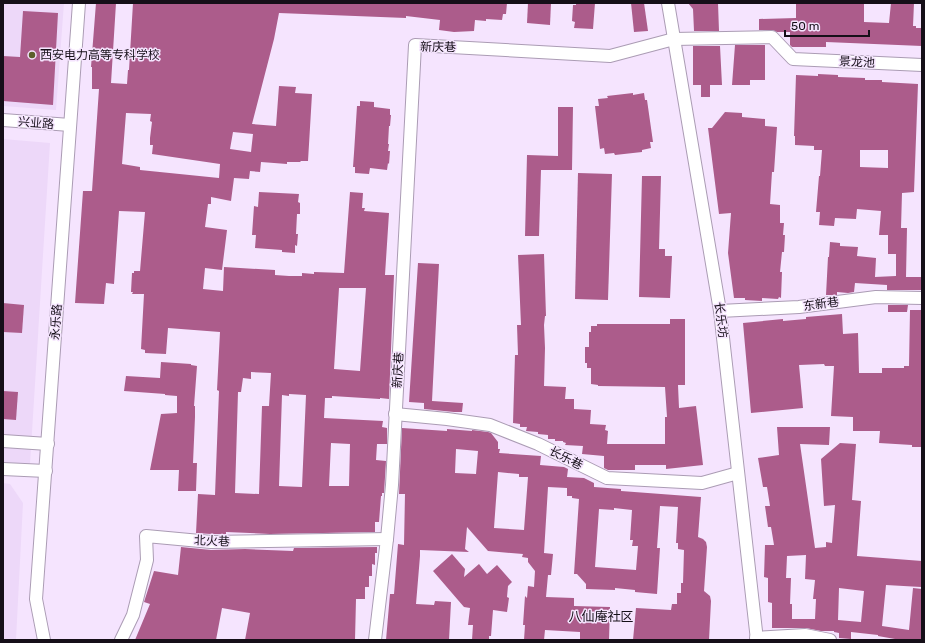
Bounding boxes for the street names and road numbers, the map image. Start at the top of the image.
street label: 新庆巷 [420,40,456,54]
street label: 景龙池 [839,54,875,70]
street label: 兴业路 [17,114,55,132]
street label: 东新巷 [802,295,840,313]
street label: 长乐坊 [712,301,730,339]
street label: 永乐路 [48,304,64,340]
street label: 新庆巷 [390,352,406,388]
street label: 长乐巷 [547,444,585,472]
street label: 北火巷 [194,533,230,549]

